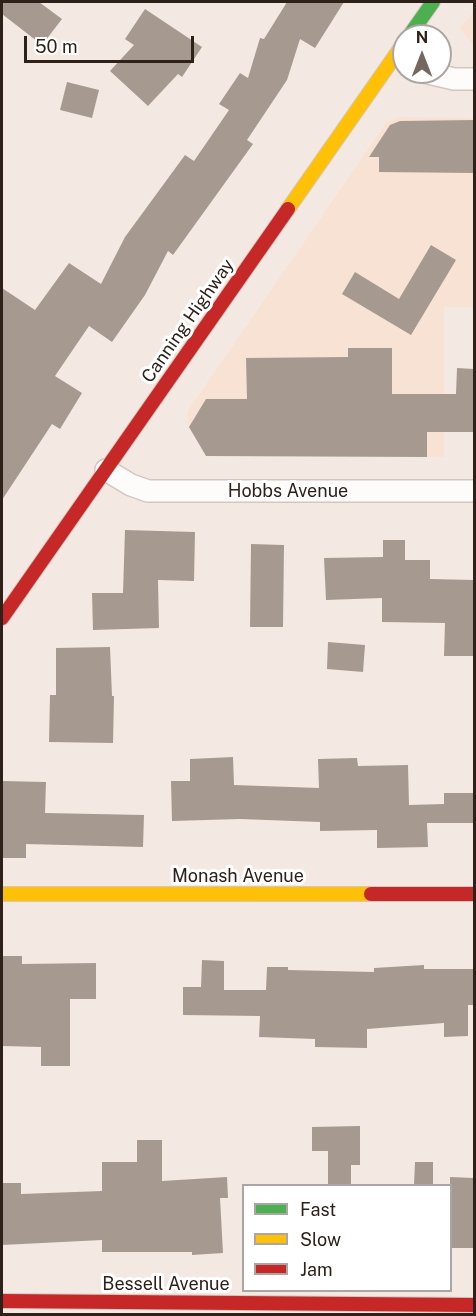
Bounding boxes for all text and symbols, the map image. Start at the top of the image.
scale bar [27,24,196,62]
north arrow [392,24,452,84]
text: N [416,28,428,47]
text: 50 m [35,36,78,57]
street label: Canning Highway [137,255,239,387]
street label: Hobbs Avenue [228,480,348,502]
street label: Monash Avenue [172,865,304,887]
legend [242,1184,452,1292]
text: Fast [300,1199,336,1220]
text: Slow [300,1229,341,1250]
text: Jam [300,1259,333,1280]
street label: Bessell Avenue [102,1273,230,1295]

